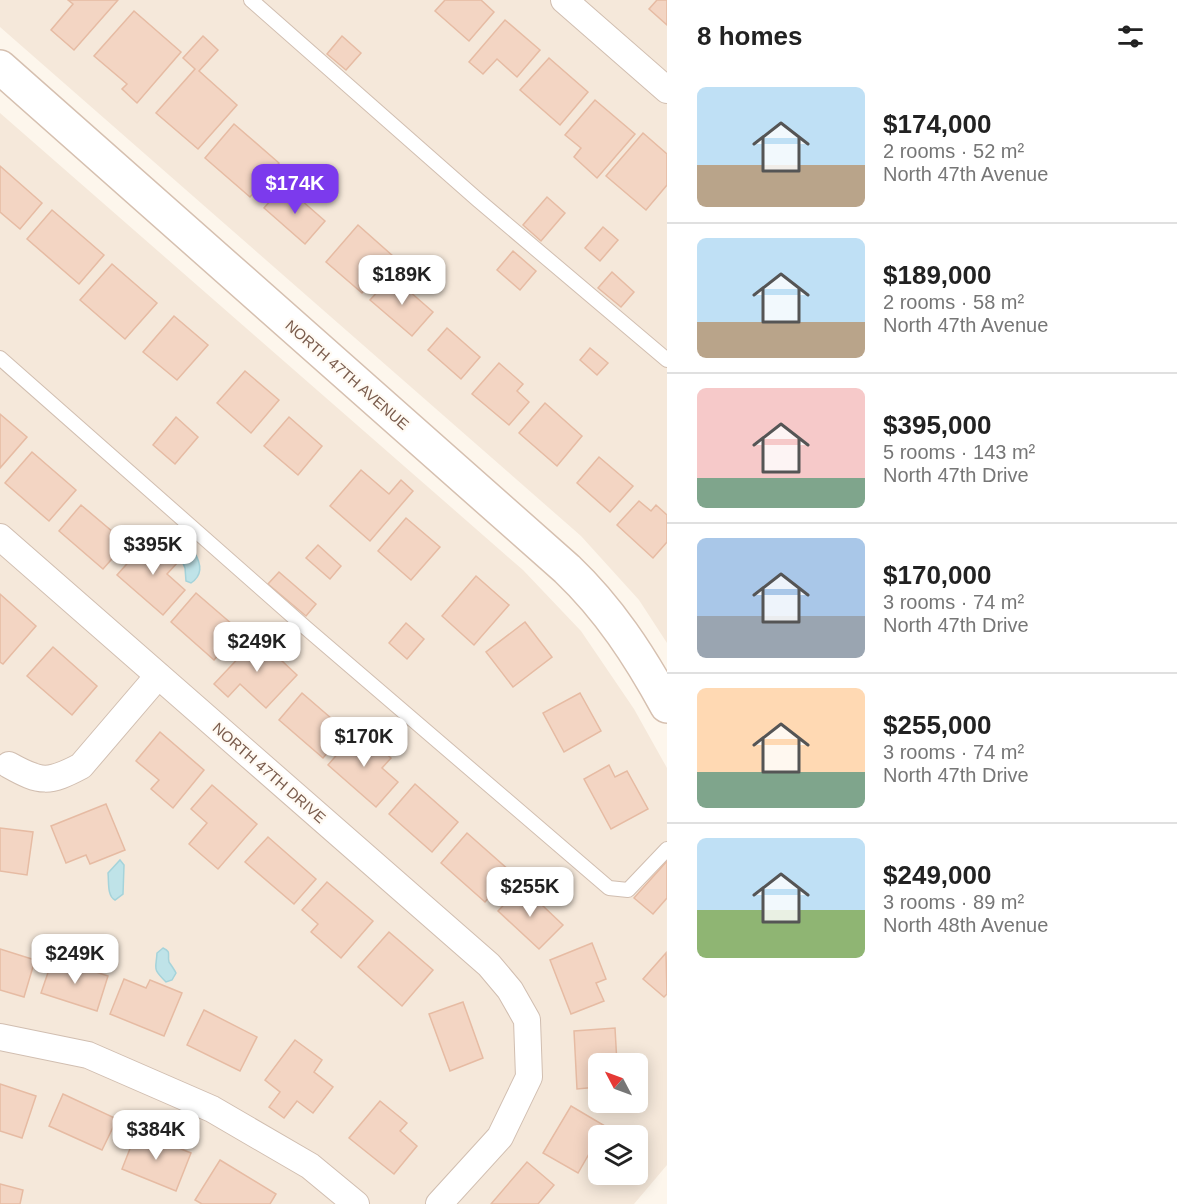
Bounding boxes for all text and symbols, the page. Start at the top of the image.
icon: filters [1114,20,1147,53]
text: 8 homes [697,21,803,51]
text: $174,000 [883,109,991,139]
icon: home [745,111,817,183]
text: 2 rooms · 52 m² [883,140,1024,162]
text: North 47th Avenue [883,163,1048,185]
pin: $174K [253,164,337,215]
text: $174K [266,172,324,194]
pin: $189K [360,255,444,306]
text: $189,000 [883,260,991,290]
icon: home [745,262,817,334]
text: $189K [373,263,431,285]
text: 2 rooms · 58 m² [883,291,1024,313]
text: North 47th Avenue [883,314,1048,336]
street label: NORTH 47TH AVENUE [282,316,412,433]
text: $395,000 [883,410,991,440]
icon: home [745,412,817,484]
text: 5 rooms · 143 m² [883,441,1035,463]
text: North 47th Drive [883,464,1029,486]
pin: $395K [111,525,195,576]
text: $395K [124,533,182,555]
text: $170,000 [883,560,991,590]
icon: home [745,562,817,634]
text: 3 rooms · 74 m² [883,591,1024,613]
text: North 47th Drive [883,614,1029,636]
pin: $249K [215,622,299,673]
text: $249K [228,630,286,652]
text: $255,000 [883,710,991,740]
icon: home [745,712,817,784]
pin: $170K [322,717,406,768]
street label: NORTH 47TH DRIVE [209,719,329,826]
text: $170K [335,725,393,747]
text: 3 rooms · 74 m² [883,741,1024,763]
text: North 47th Drive [883,764,1029,786]
text: $249,000 [883,860,991,890]
icon: home [745,862,817,934]
pin: $255K [488,867,572,918]
text: $255K [501,875,559,897]
text: 3 rooms · 89 m² [883,891,1024,913]
text: North 48th Avenue [883,914,1048,936]
pin: $249K [33,934,117,985]
text: $249K [46,942,104,964]
north arrow [588,1053,648,1113]
map controls [588,1053,648,1185]
pin: $384K [114,1110,198,1161]
text: $384K [127,1118,185,1140]
button: layers [588,1125,648,1185]

